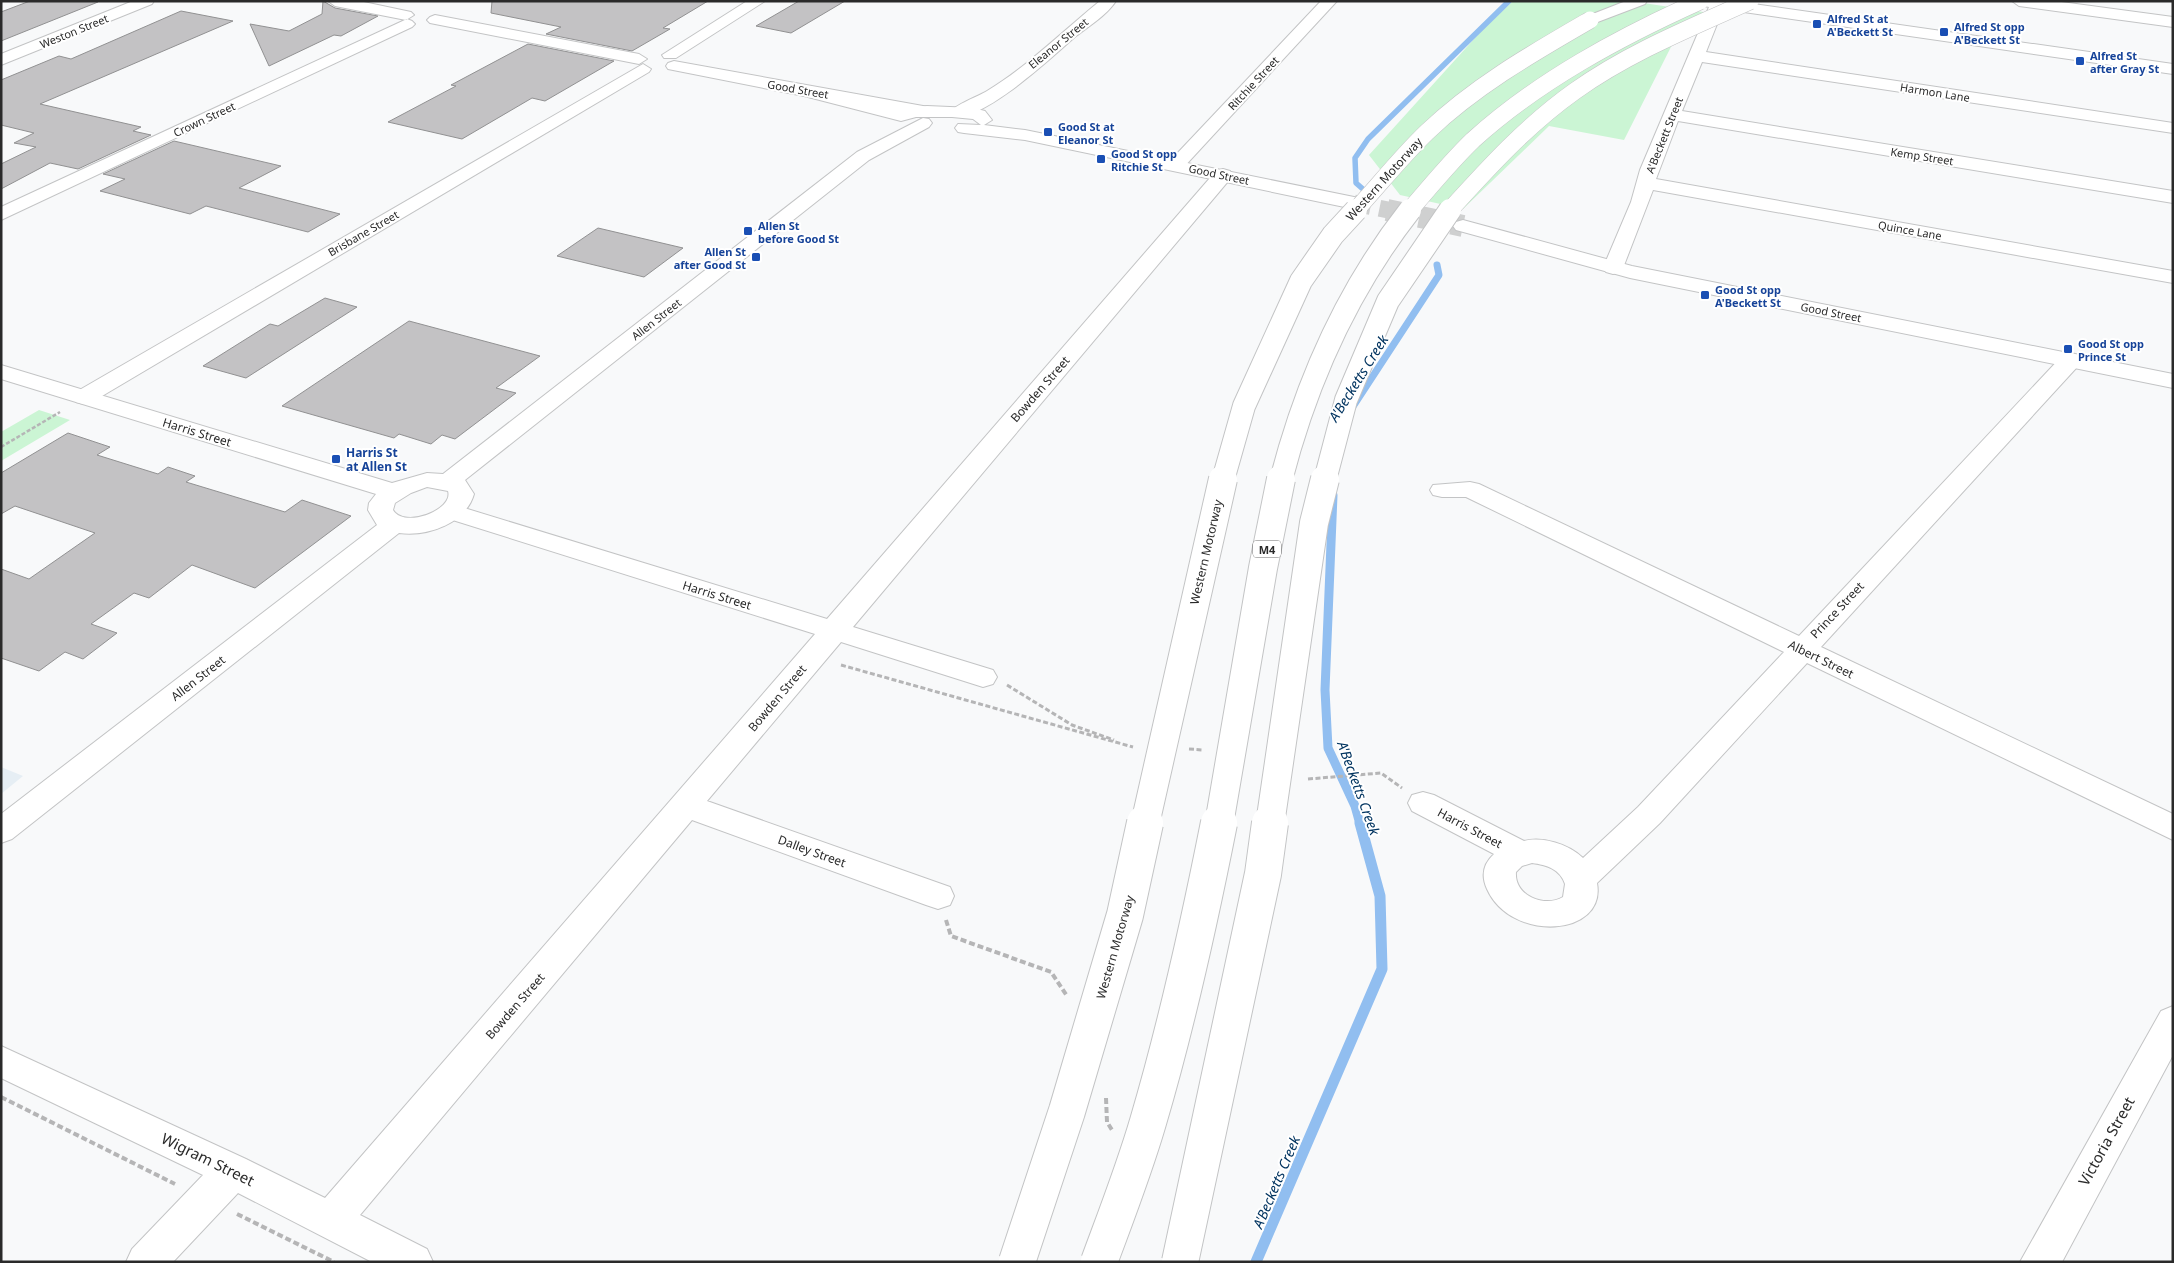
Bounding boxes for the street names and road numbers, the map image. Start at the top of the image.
street label: Weston Street [38,10,110,52]
street label: Eleanor Street [1025,14,1091,72]
street label: Ritchie Street [1224,53,1282,113]
street label: Good Street [766,76,830,102]
street label: Harmon Lane [1899,79,1971,105]
street label: A'Beckett Street [1642,95,1686,175]
street label: Crown Street [171,98,237,140]
street label: Western Motorway [1342,133,1427,224]
street label: Kemp Street [1889,144,1955,168]
street label: Good Street [1187,160,1251,188]
street label: Brisbane Street [325,207,401,259]
street label: Quince Lane [1877,217,1943,243]
street label: Allen Street [628,295,684,343]
street label: Good Street [1799,299,1863,325]
street label: Bowden Street [1007,352,1074,426]
street label: Harris Street [161,413,234,451]
street label: Western Motorway [1186,497,1227,606]
road number: M4 [1253,540,1281,558]
street label: Harris Street [681,576,754,614]
street label: Prince Street [1806,577,1868,642]
street label: Albert Street [1785,636,1857,682]
street label: Allen Street [167,651,229,705]
street label: Bowden Street [744,660,810,735]
street label: Harris Street [1435,804,1506,852]
street label: Dalley Street [776,831,849,871]
street label: Western Motorway [1092,892,1138,1001]
street label: Bowden Street [482,969,549,1043]
street label: Victoria Street [2073,1092,2139,1189]
street label: Wigram Street [158,1128,258,1190]

